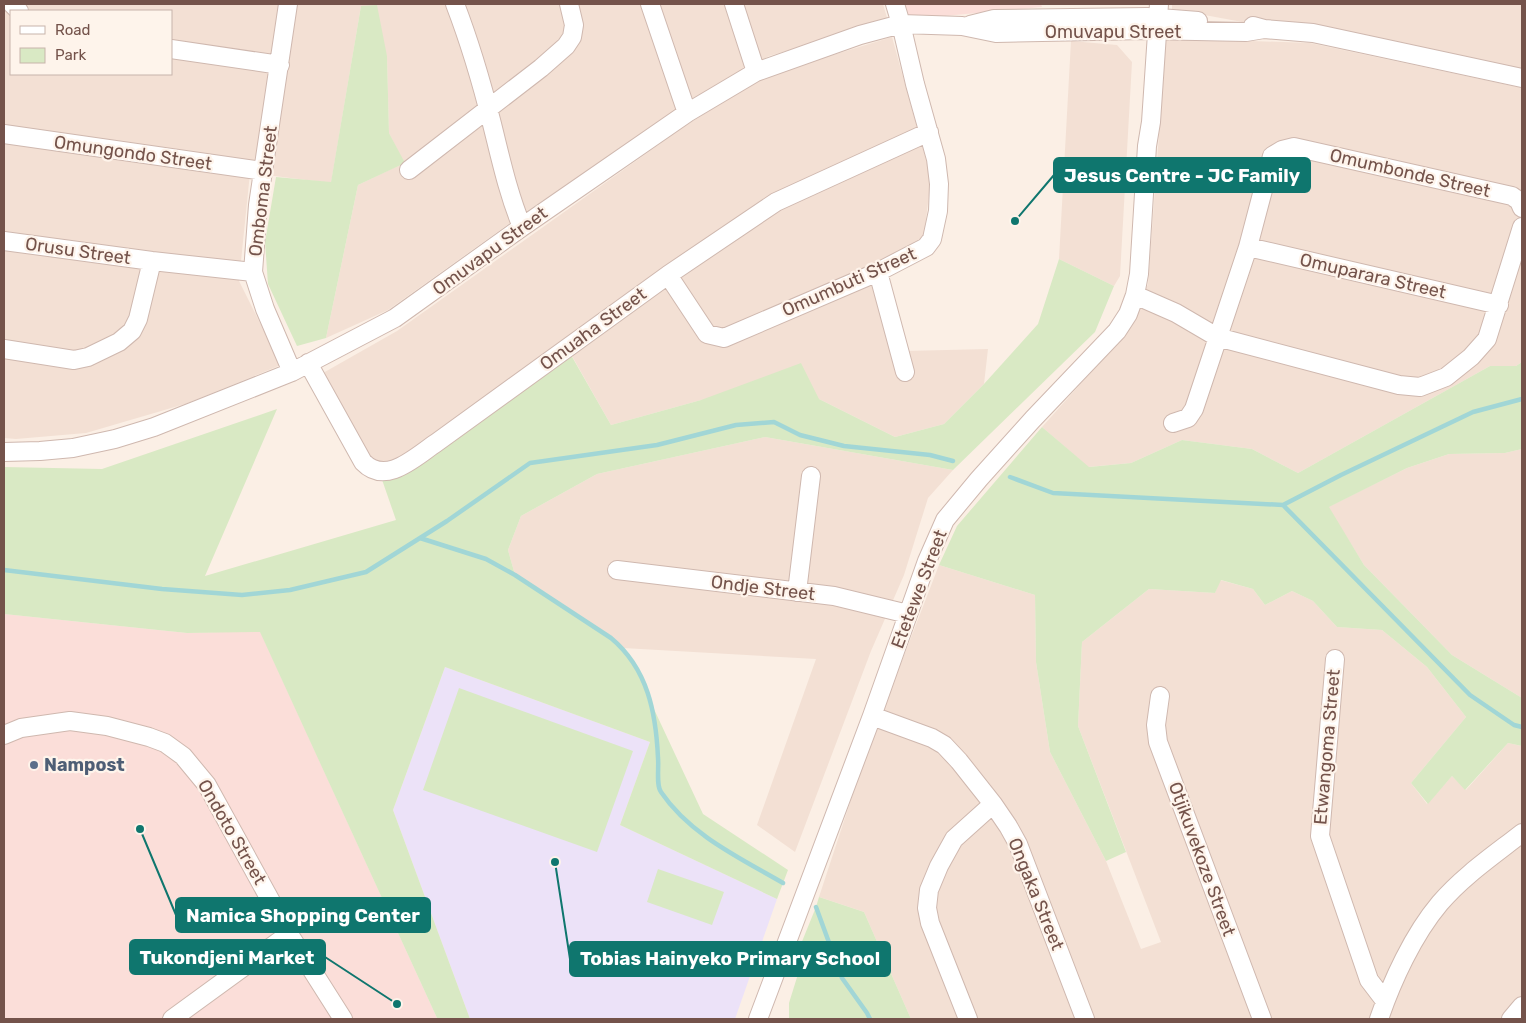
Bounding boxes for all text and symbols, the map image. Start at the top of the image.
legend [10,10,172,75]
text: Road [55,21,91,39]
street label: Omuvapu Street [1045,21,1181,43]
text: Park [55,46,86,64]
street label: Omboma Street [244,124,282,258]
street label: Omungondo Street [53,131,213,175]
street label: Omumbonde Street [1328,144,1492,202]
callout: Jesus Centre - JC Family [1054,158,1310,192]
text: Jesus Centre - JC Family [1064,164,1301,187]
street label: Omuvapu Street [428,202,552,300]
street label: Orusu Street [24,233,132,269]
street label: Omumbuti Street [779,243,919,321]
street label: Omuparara Street [1298,248,1448,304]
street label: Omuaha Street [535,283,651,375]
street label: Etetewe Street [886,527,952,651]
street label: Ondje Street [710,571,816,605]
street label: Etwangoma Street [1309,668,1345,826]
place label: Nampost [44,754,125,776]
marker: Nampost [28,759,40,771]
street label: Ondoto Street [193,775,271,889]
street label: Otjikuvekoze Street [1164,779,1240,939]
street label: Ongaka Street [1003,835,1069,953]
callout: Namica Shopping Center [176,898,430,932]
text: Namica Shopping Center [186,904,420,927]
callout: Tukondjeni Market [130,940,325,974]
callout: Tobias Hainyeko Primary School [570,942,890,976]
text: Tukondjeni Market [140,946,315,969]
text: Tobias Hainyeko Primary School [580,947,880,970]

